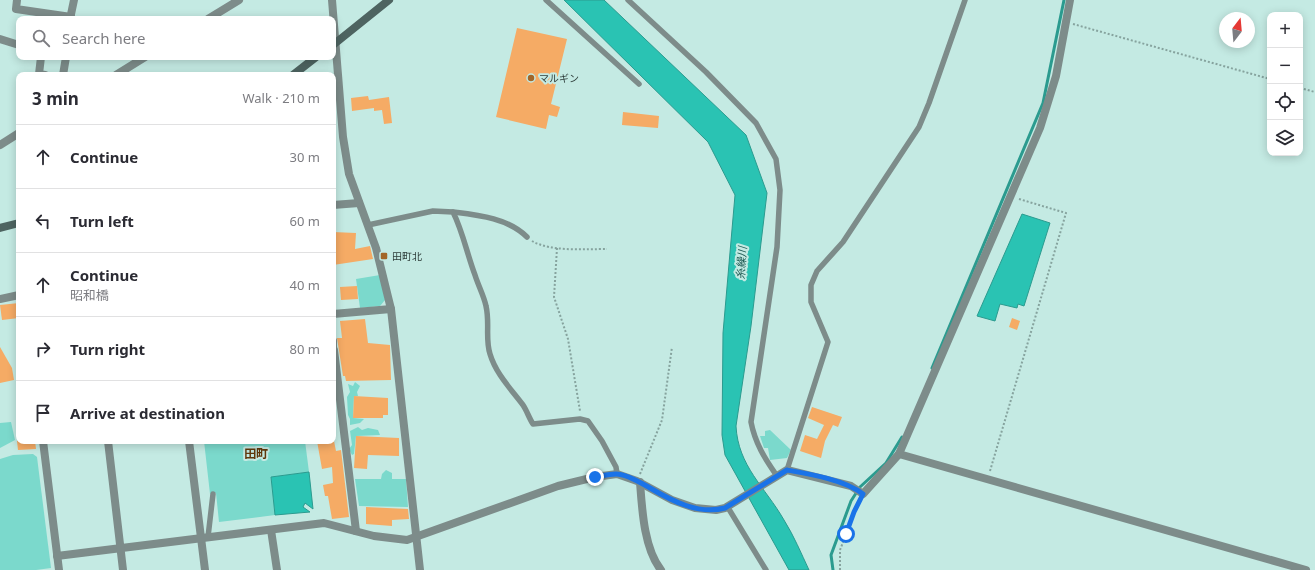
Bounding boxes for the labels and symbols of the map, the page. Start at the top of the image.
north arrow [1219,12,1255,48]
place label: マルギン [539,71,579,85]
marker: マルギン [526,73,536,83]
water label: 糸繰川 [732,245,750,280]
place label: 田町北 [392,249,422,263]
marker: 田町北 [379,251,389,261]
district label: 田町 [244,445,268,462]
route end [586,468,604,486]
route start [837,525,855,543]

